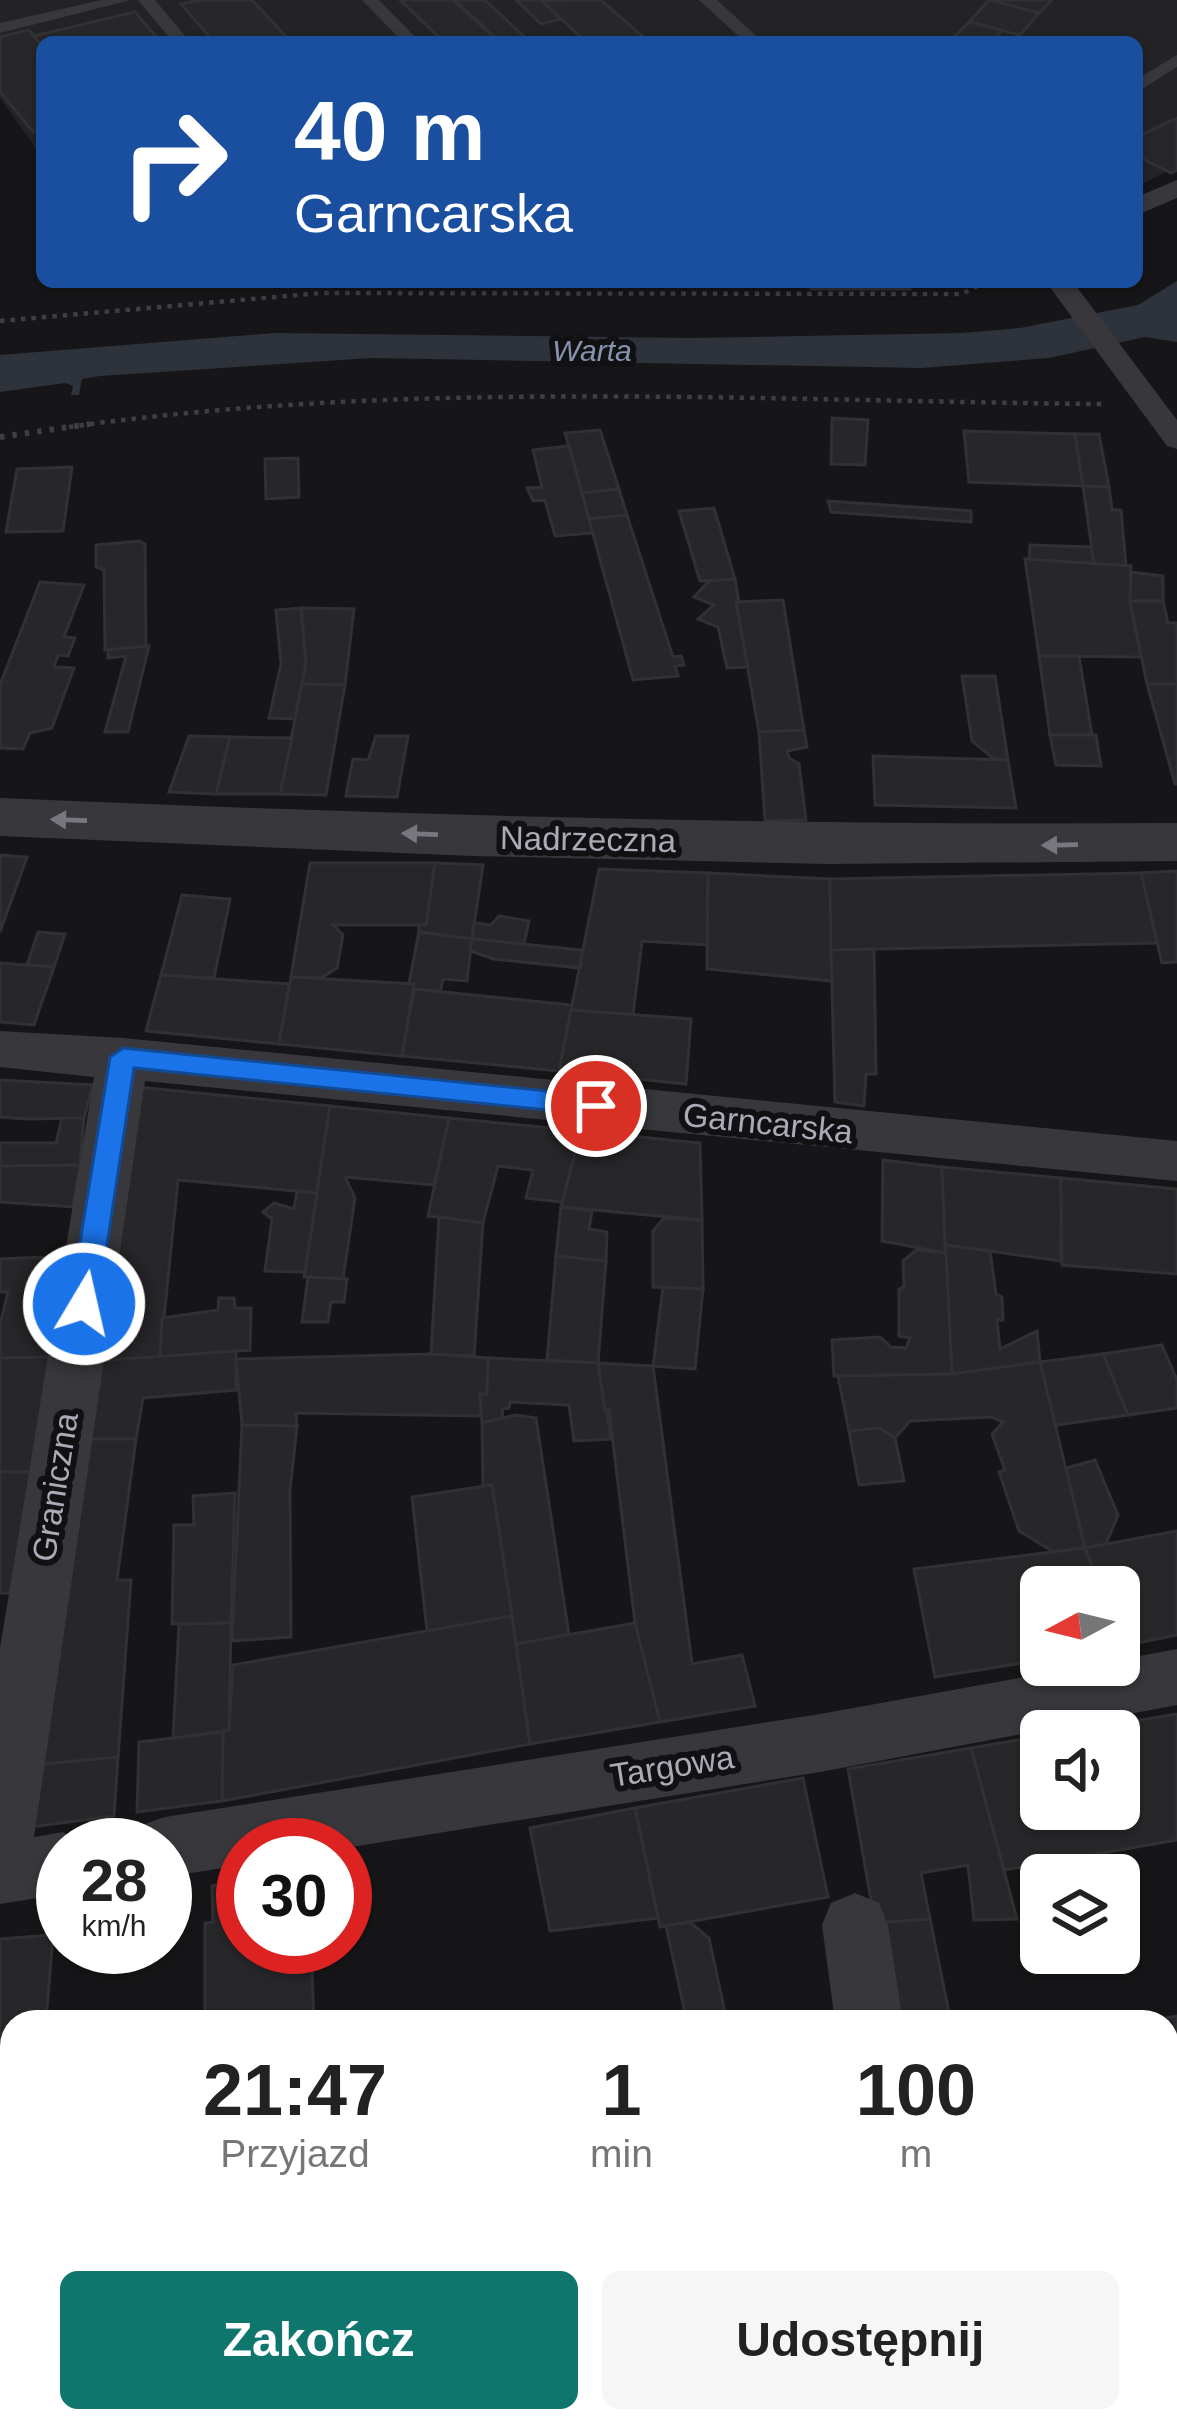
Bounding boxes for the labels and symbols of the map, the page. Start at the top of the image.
water label: Warta [552,334,632,367]
one-way arrow [49,810,87,829]
street label: Nadrzeczna [500,819,677,859]
one-way arrow [400,825,438,844]
one-way arrow [1040,836,1078,855]
pin [545,1055,647,1157]
street label: Garncarska [681,1096,855,1150]
position arrow [21,1241,147,1367]
street label: Graniczna [25,1409,85,1564]
north arrow [1020,1566,1140,1686]
street label: Targowa [608,1738,737,1794]
speed limit sign: 30 [216,1818,372,1974]

